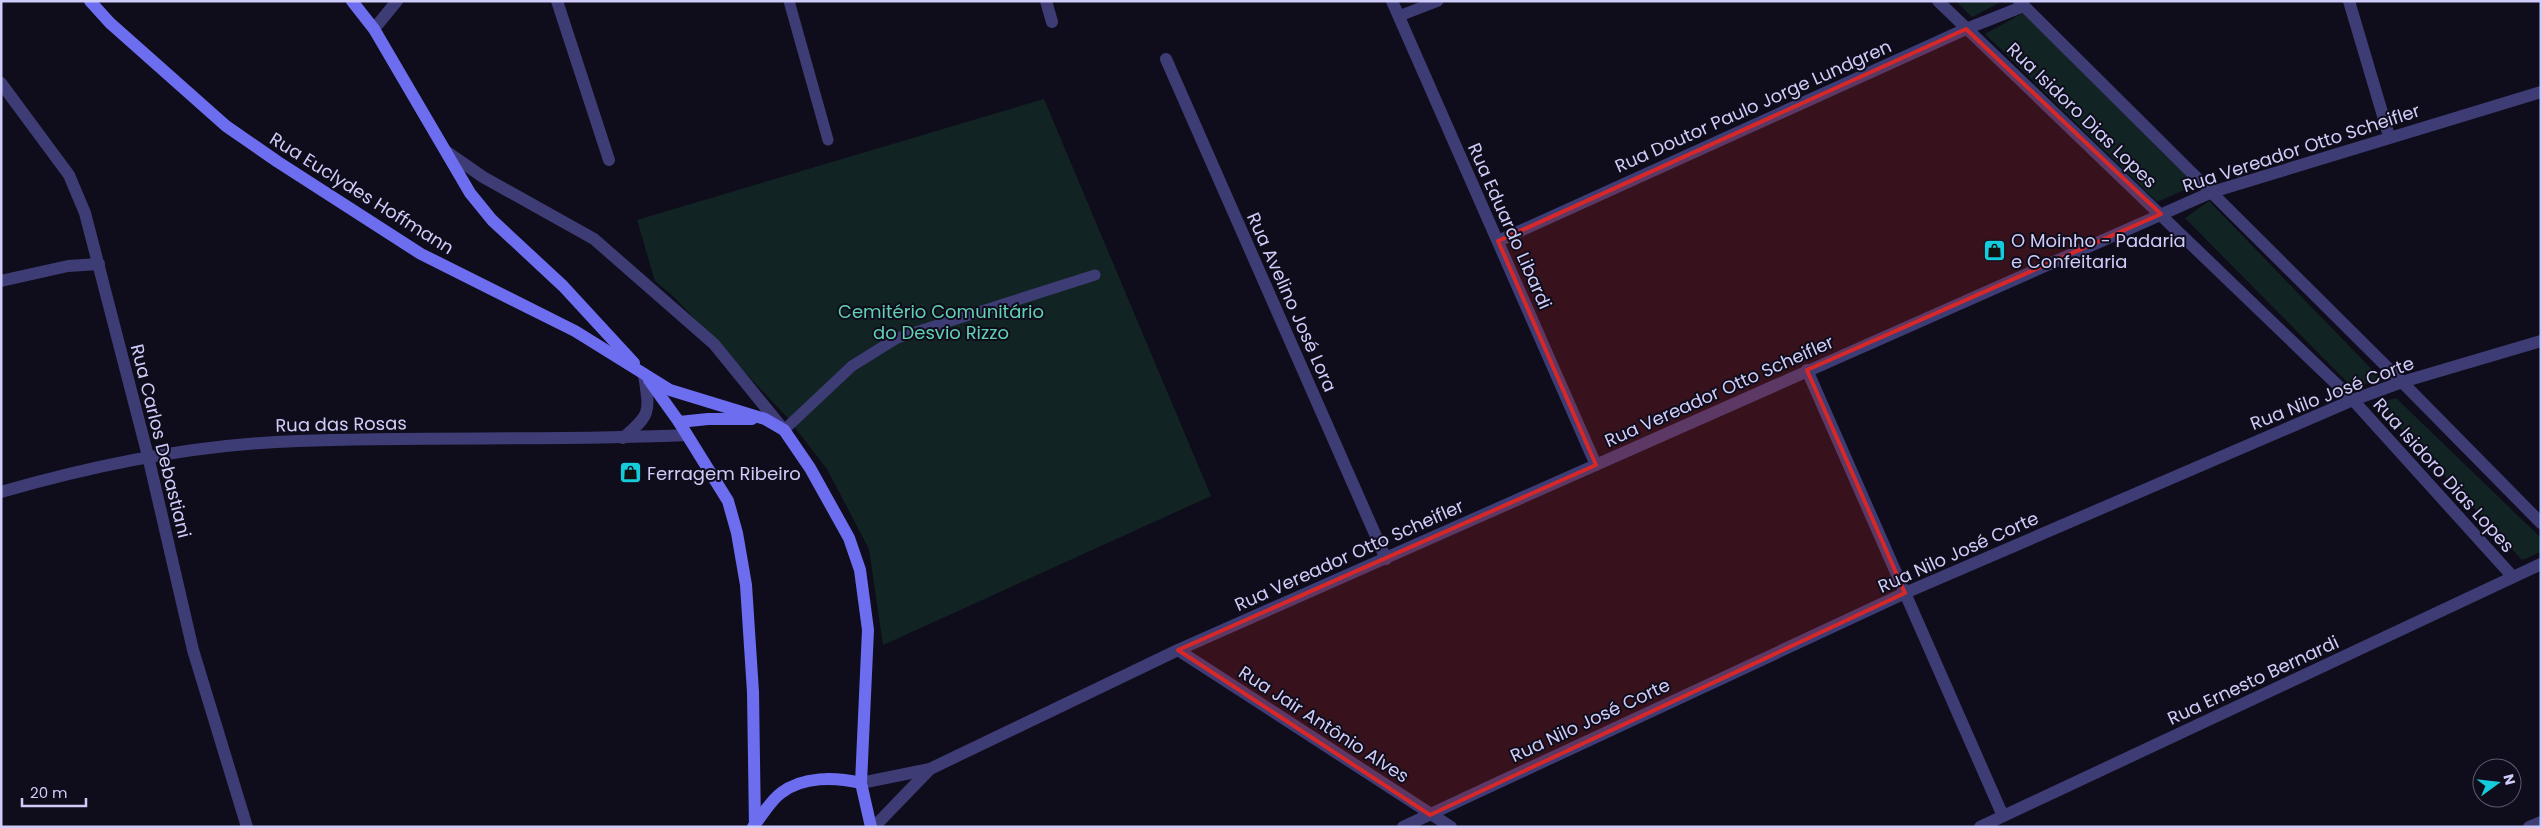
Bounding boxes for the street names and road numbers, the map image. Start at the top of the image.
street label: Rua Doutor Paulo Jorge Lundgren [1611,34,1895,178]
street label: Rua Isidoro Dias Lopes [2001,37,2163,193]
street label: Rua Vereador Otto Scheifler [2179,98,2423,198]
street label: Rua Euclydes Hoffmann [265,126,459,260]
street label: Rua Eduardo Libardi [1462,139,1558,313]
street label: Rua Avelino José Lora [1241,208,1343,396]
street label: Rua Vereador Otto Scheifler [1600,329,1838,453]
street label: Rua Carlos Debastiani [125,341,197,541]
street label: Rua Nilo José Corte [2247,350,2417,436]
street label: Rua Isidoro Dias Lopes [2368,392,2520,558]
street label: Rua das Rosas [275,410,407,438]
street label: Rua Vereador Otto Scheifler [1230,493,1468,617]
street label: Rua Nilo José Corte [1874,505,2042,599]
street label: Rua Ernesto Bernardi [2163,629,2343,731]
street label: Rua Jair Antônio Alves [1234,660,1414,788]
street label: Rua Nilo José Corte [1506,672,1674,768]

